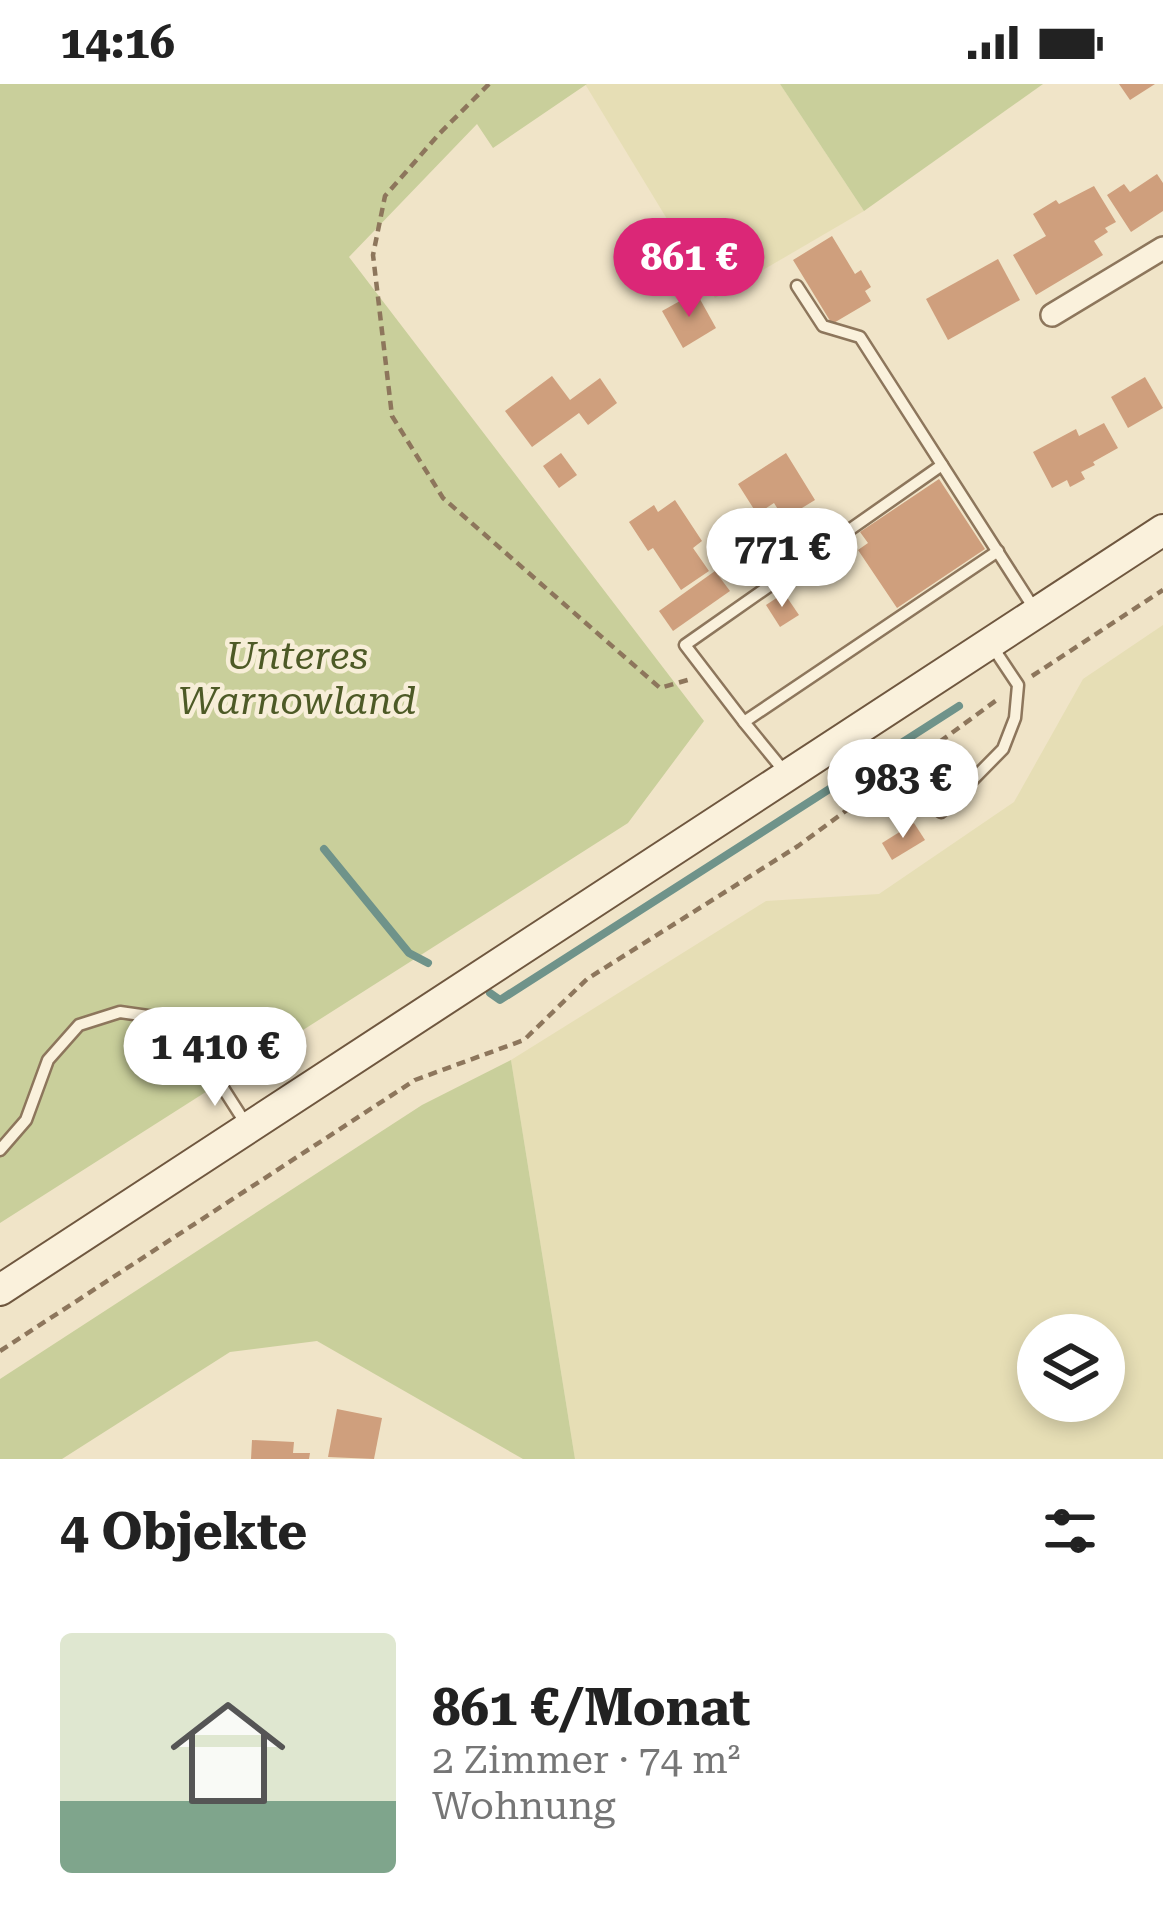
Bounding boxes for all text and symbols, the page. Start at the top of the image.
text: 14:16 [60,16,175,69]
pin: 861 € [605,218,773,320]
text: 861 € [640,234,738,280]
pin: 771 € [698,508,866,610]
text: 771 € [733,524,831,570]
park label: Unteres Warnowland [178,633,416,724]
pin: 983 € [819,739,987,841]
text: 983 € [854,755,952,801]
pin: 1 410 € [104,1007,326,1109]
text: 1 410 € [151,1023,279,1069]
map controls [1017,1314,1125,1422]
button: layers [1017,1314,1125,1422]
icon: filters [1037,1498,1103,1564]
text: 4 Objekte [60,1502,307,1561]
text: 861 €/Monat [432,1678,750,1737]
icon: home [156,1681,300,1825]
text: 2 Zimmer · 74 m² [432,1737,740,1783]
text: Wohnung [432,1783,616,1829]

